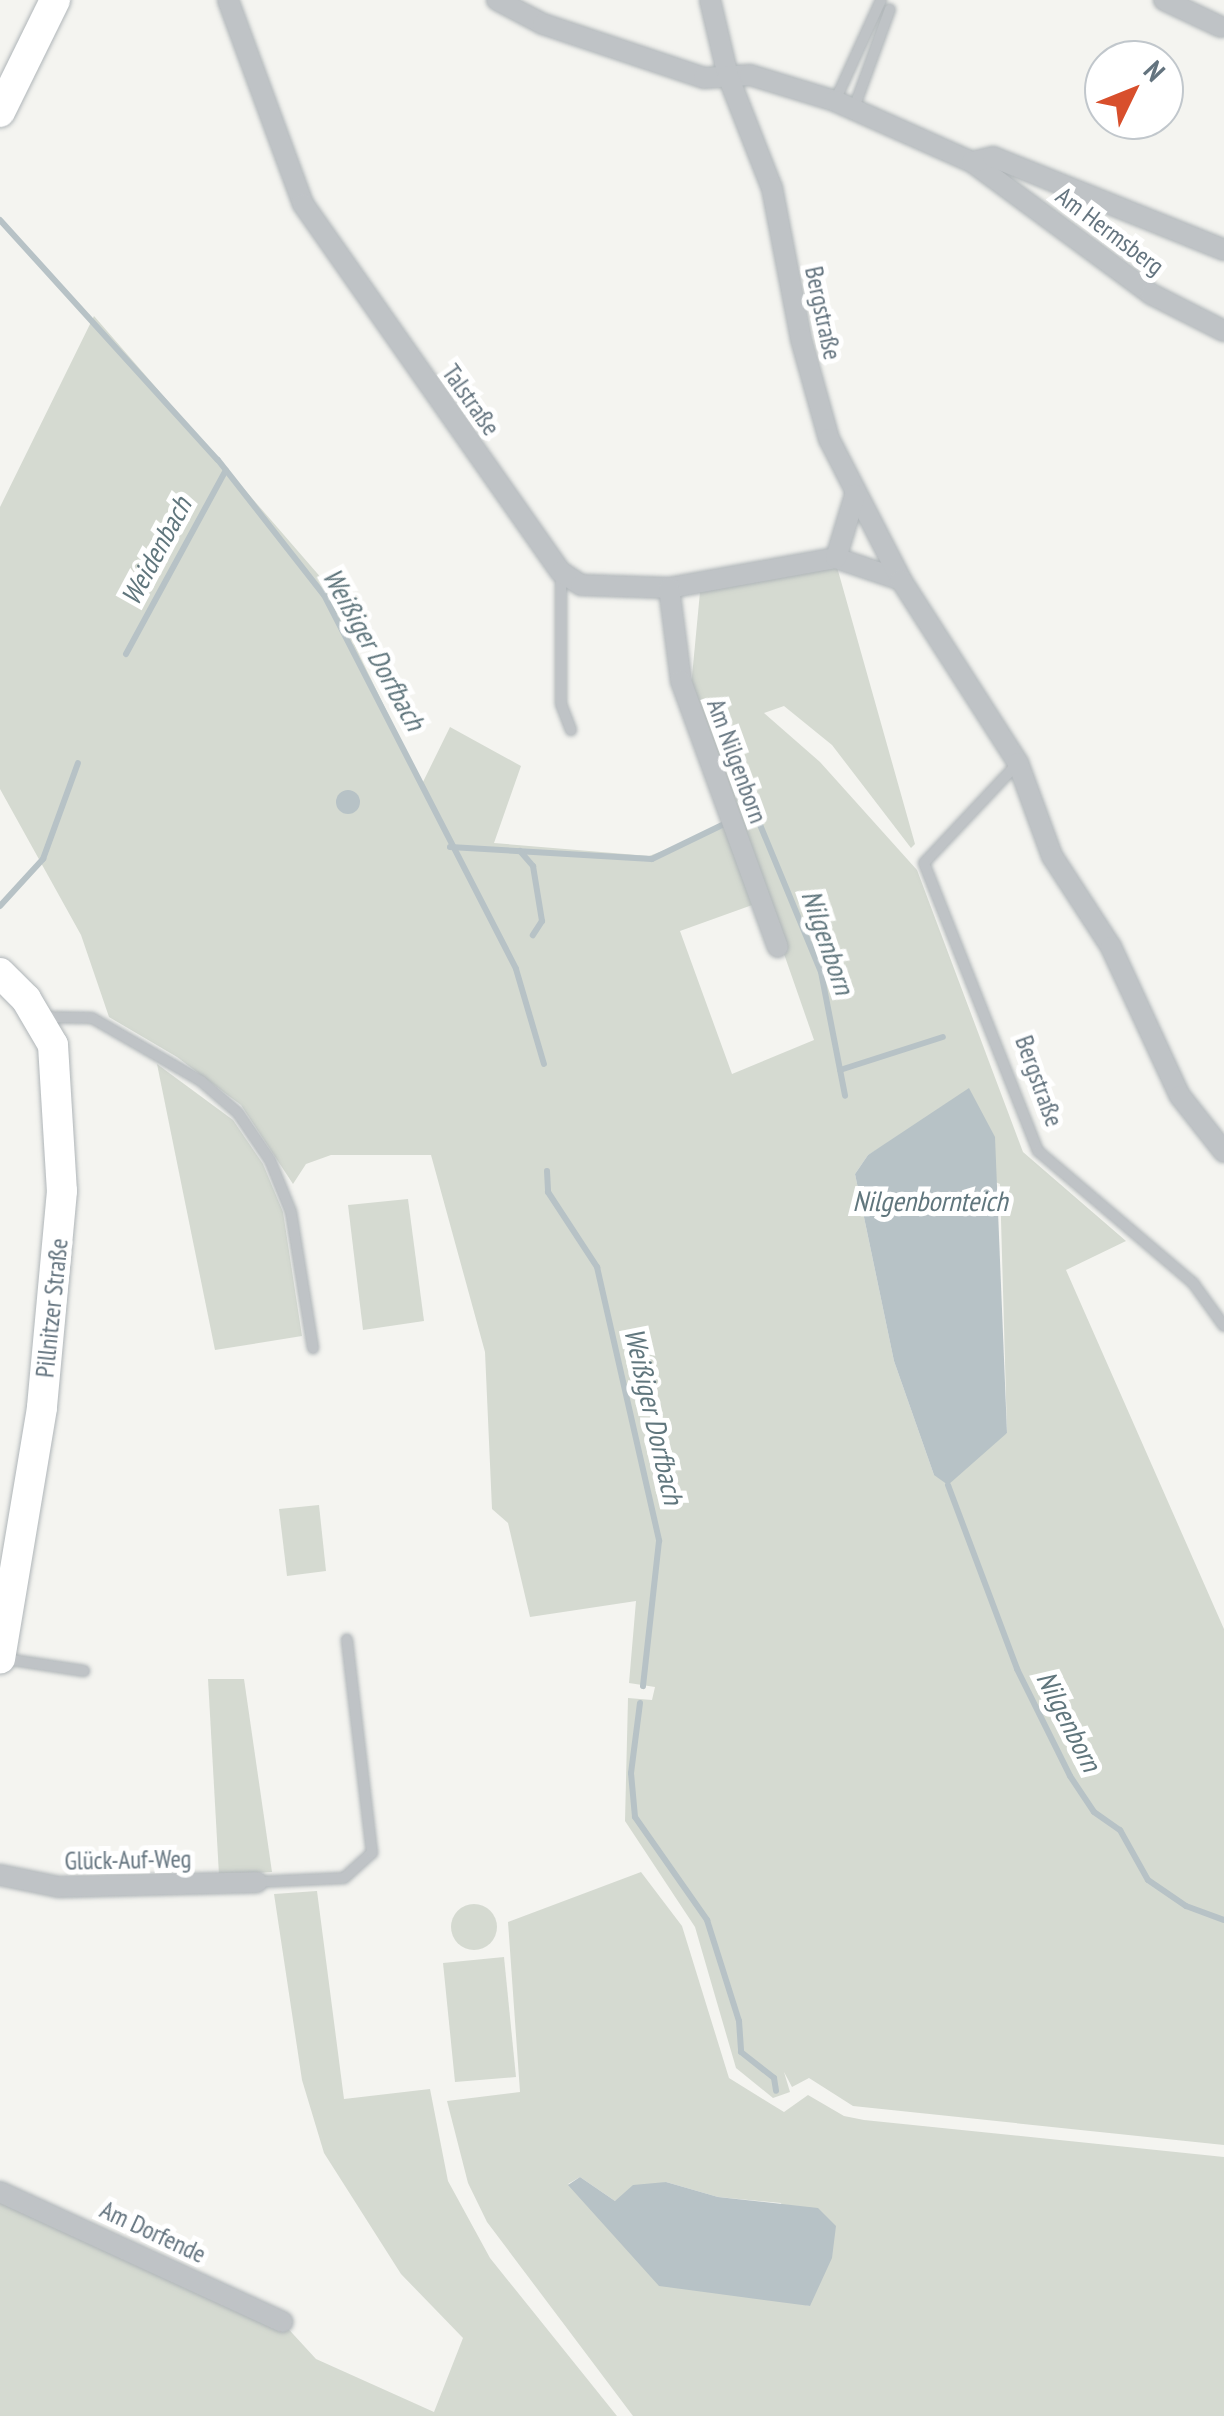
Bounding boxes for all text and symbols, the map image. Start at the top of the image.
north arrow [1084,40,1184,140]
text: N [1136,52,1174,89]
street label: Am Hermsberg [1050,181,1170,281]
street label: Bergstraße [799,264,847,362]
street label: Talstraße [436,359,506,441]
water label: Weidenbach [114,491,198,611]
water label: Weißiger Dorfbach [316,562,432,736]
street label: Am Nilgenborn [701,695,773,827]
water label: Nilgenborn [795,886,861,998]
street label: Bergstraße [1009,1031,1069,1131]
water label: Nilgenbornteich [852,1184,1008,1218]
street label: Pillnitzer Straße [30,1237,74,1379]
water label: Weißiger Dorfbach [617,1325,691,1507]
water label: Nilgenborn [1030,1665,1108,1777]
street label: Glück-Auf-Weg [64,1844,192,1876]
street label: Am Dorfende [96,2195,210,2269]

